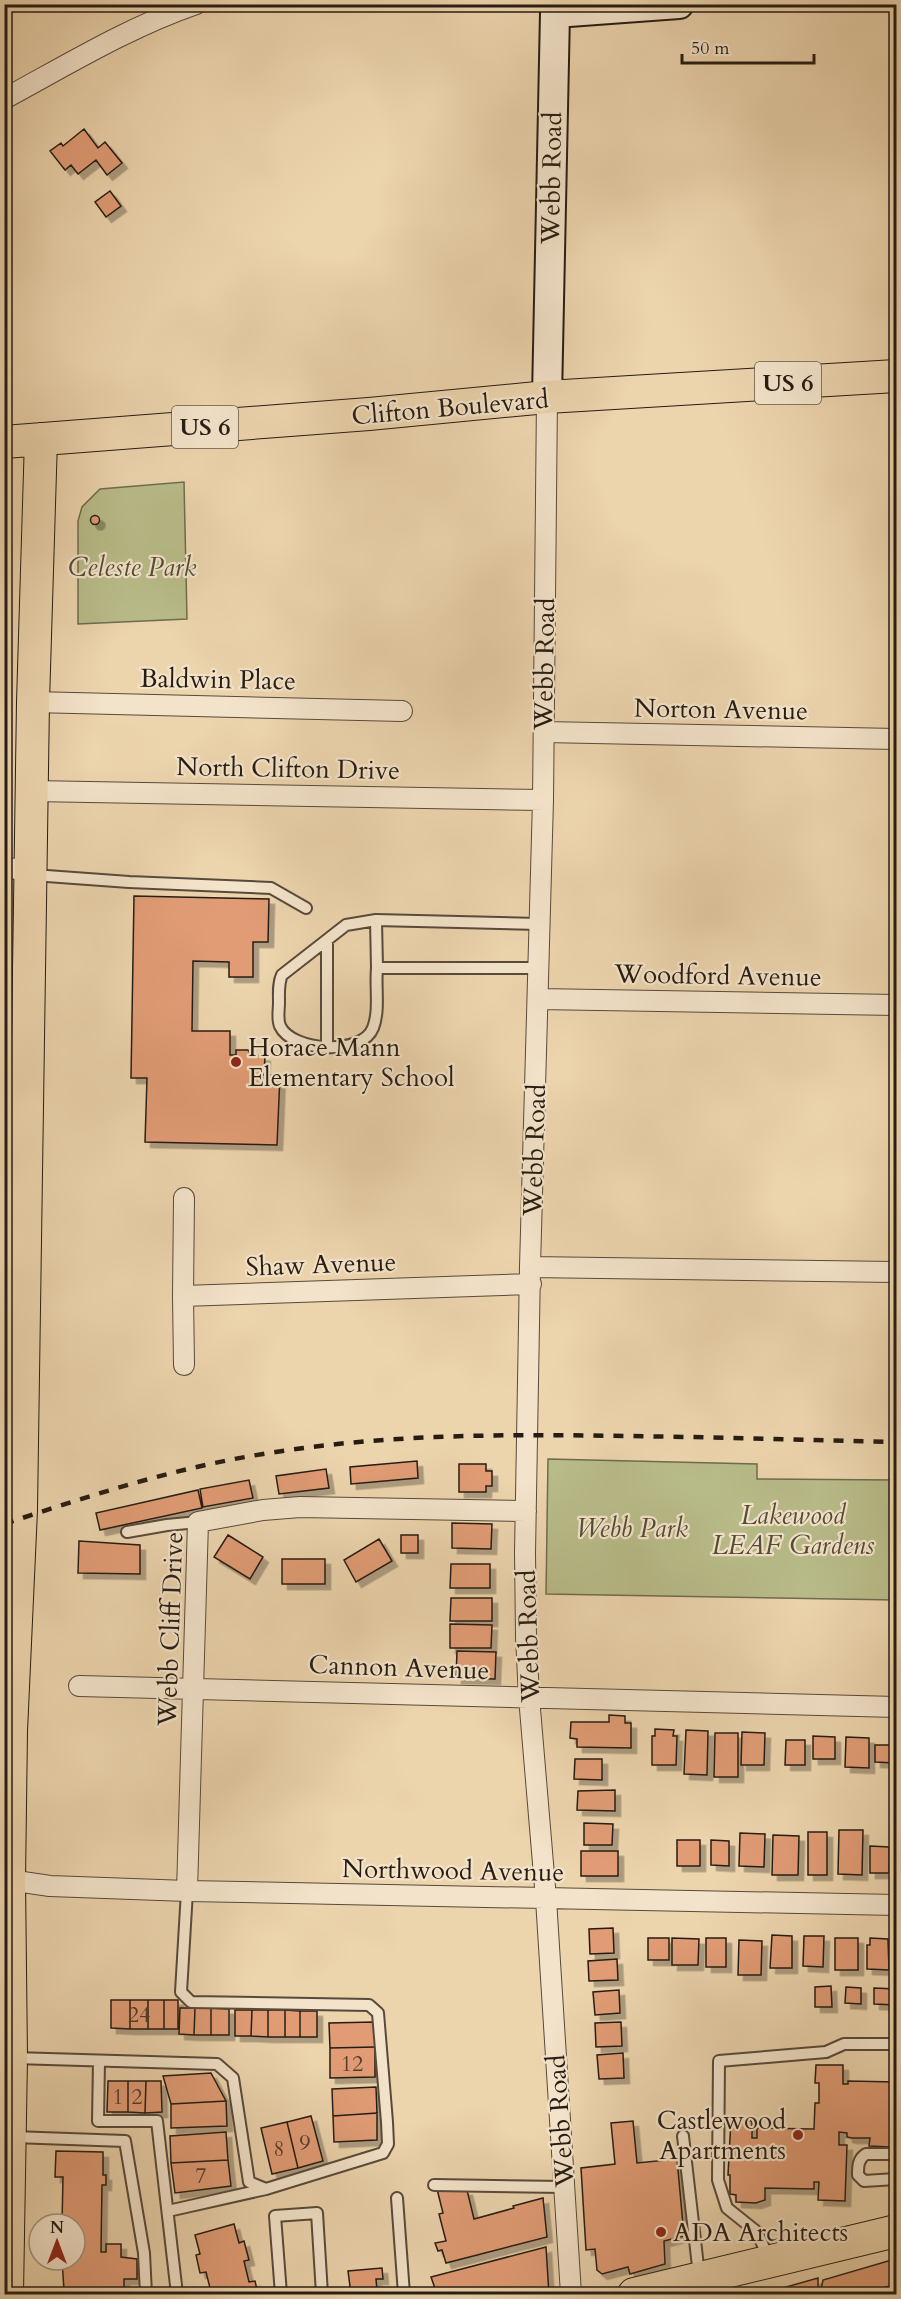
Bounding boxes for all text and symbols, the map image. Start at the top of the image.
scale bar [682,27,814,65]
text: 50 m [691,36,730,61]
street label: Webb Road [533,111,570,246]
road number: US 6 [755,362,821,404]
street label: Clifton Boulevard [350,381,550,434]
road number: US 6 [172,406,238,448]
park label: Celeste Park [68,550,196,585]
street label: Webb Road [526,597,563,732]
street label: Baldwin Place [140,661,296,698]
street label: Norton Avenue [634,690,808,729]
street label: North Clifton Drive [176,749,400,788]
street label: Woodford Avenue [613,956,822,995]
place label: Horace Mann Elementary School [248,1030,455,1095]
marker: Horace Mann Elementary School [229,1055,243,1069]
street label: Webb Road [515,1083,554,1218]
street label: Shaw Avenue [245,1244,397,1285]
park label: Lakewood LEAF Gardens [712,1498,874,1563]
park label: Webb Park [576,1511,688,1546]
street label: Webb Cliff Drive [150,1531,191,1728]
street label: Webb Road [509,1569,548,1704]
street label: Cannon Avenue [308,1647,490,1688]
street label: Northwood Avenue [342,1851,564,1890]
house number: 24 [128,2000,150,2030]
house number: 12 [341,2049,363,2079]
street label: Webb Road [538,2053,583,2189]
house number: 1 [112,2082,124,2112]
house number: 2 [131,2082,143,2112]
place label: Castlewood Apartments [657,2103,786,2168]
house number: 9 [299,2128,311,2158]
marker: Castlewood Apartments [791,2128,805,2142]
house number: 8 [273,2134,285,2164]
house number: 7 [195,2161,207,2191]
north arrow [27,2212,87,2272]
place label: ADA Architects [673,2215,848,2250]
text: N [50,2217,64,2239]
marker: ADA Architects [654,2225,668,2239]

